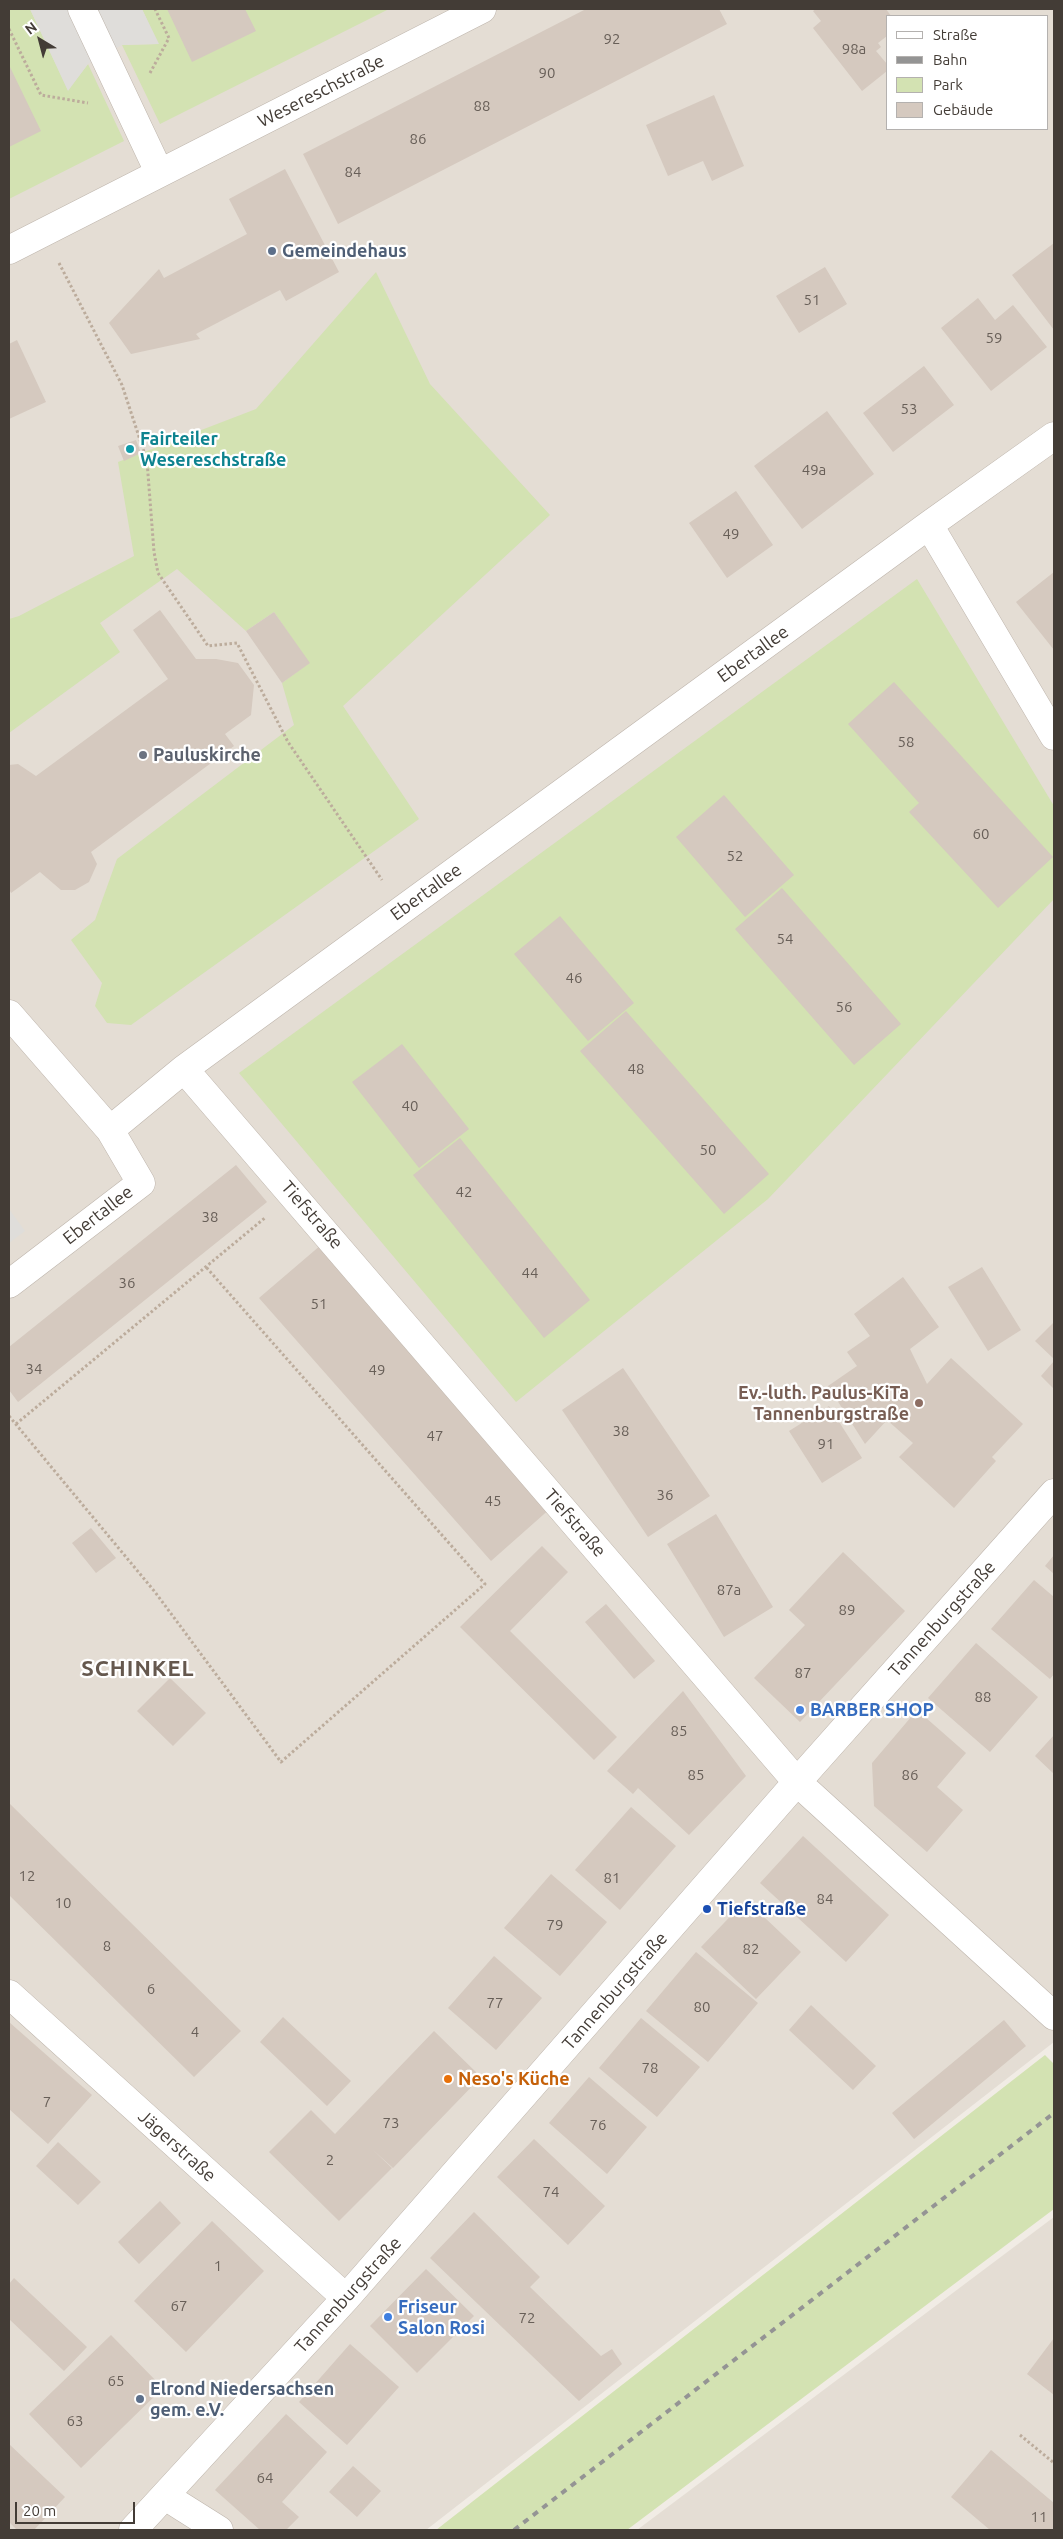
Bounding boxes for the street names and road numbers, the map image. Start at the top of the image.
street label: Wesereschstraße [254,50,388,132]
street label: Ebertallee [713,621,793,687]
street label: Ebertallee [386,859,466,925]
street label: Tiefstraße [277,1176,347,1254]
street label: Ebertallee [59,1181,137,1249]
street label: Tiefstraße [540,1484,610,1562]
street label: Tannenburgstraße [884,1556,1000,1682]
street label: Tannenburgstraße [558,1928,672,2054]
street label: Jägerstraße [134,2106,220,2186]
street label: Tannenburgstraße [290,2232,406,2358]

